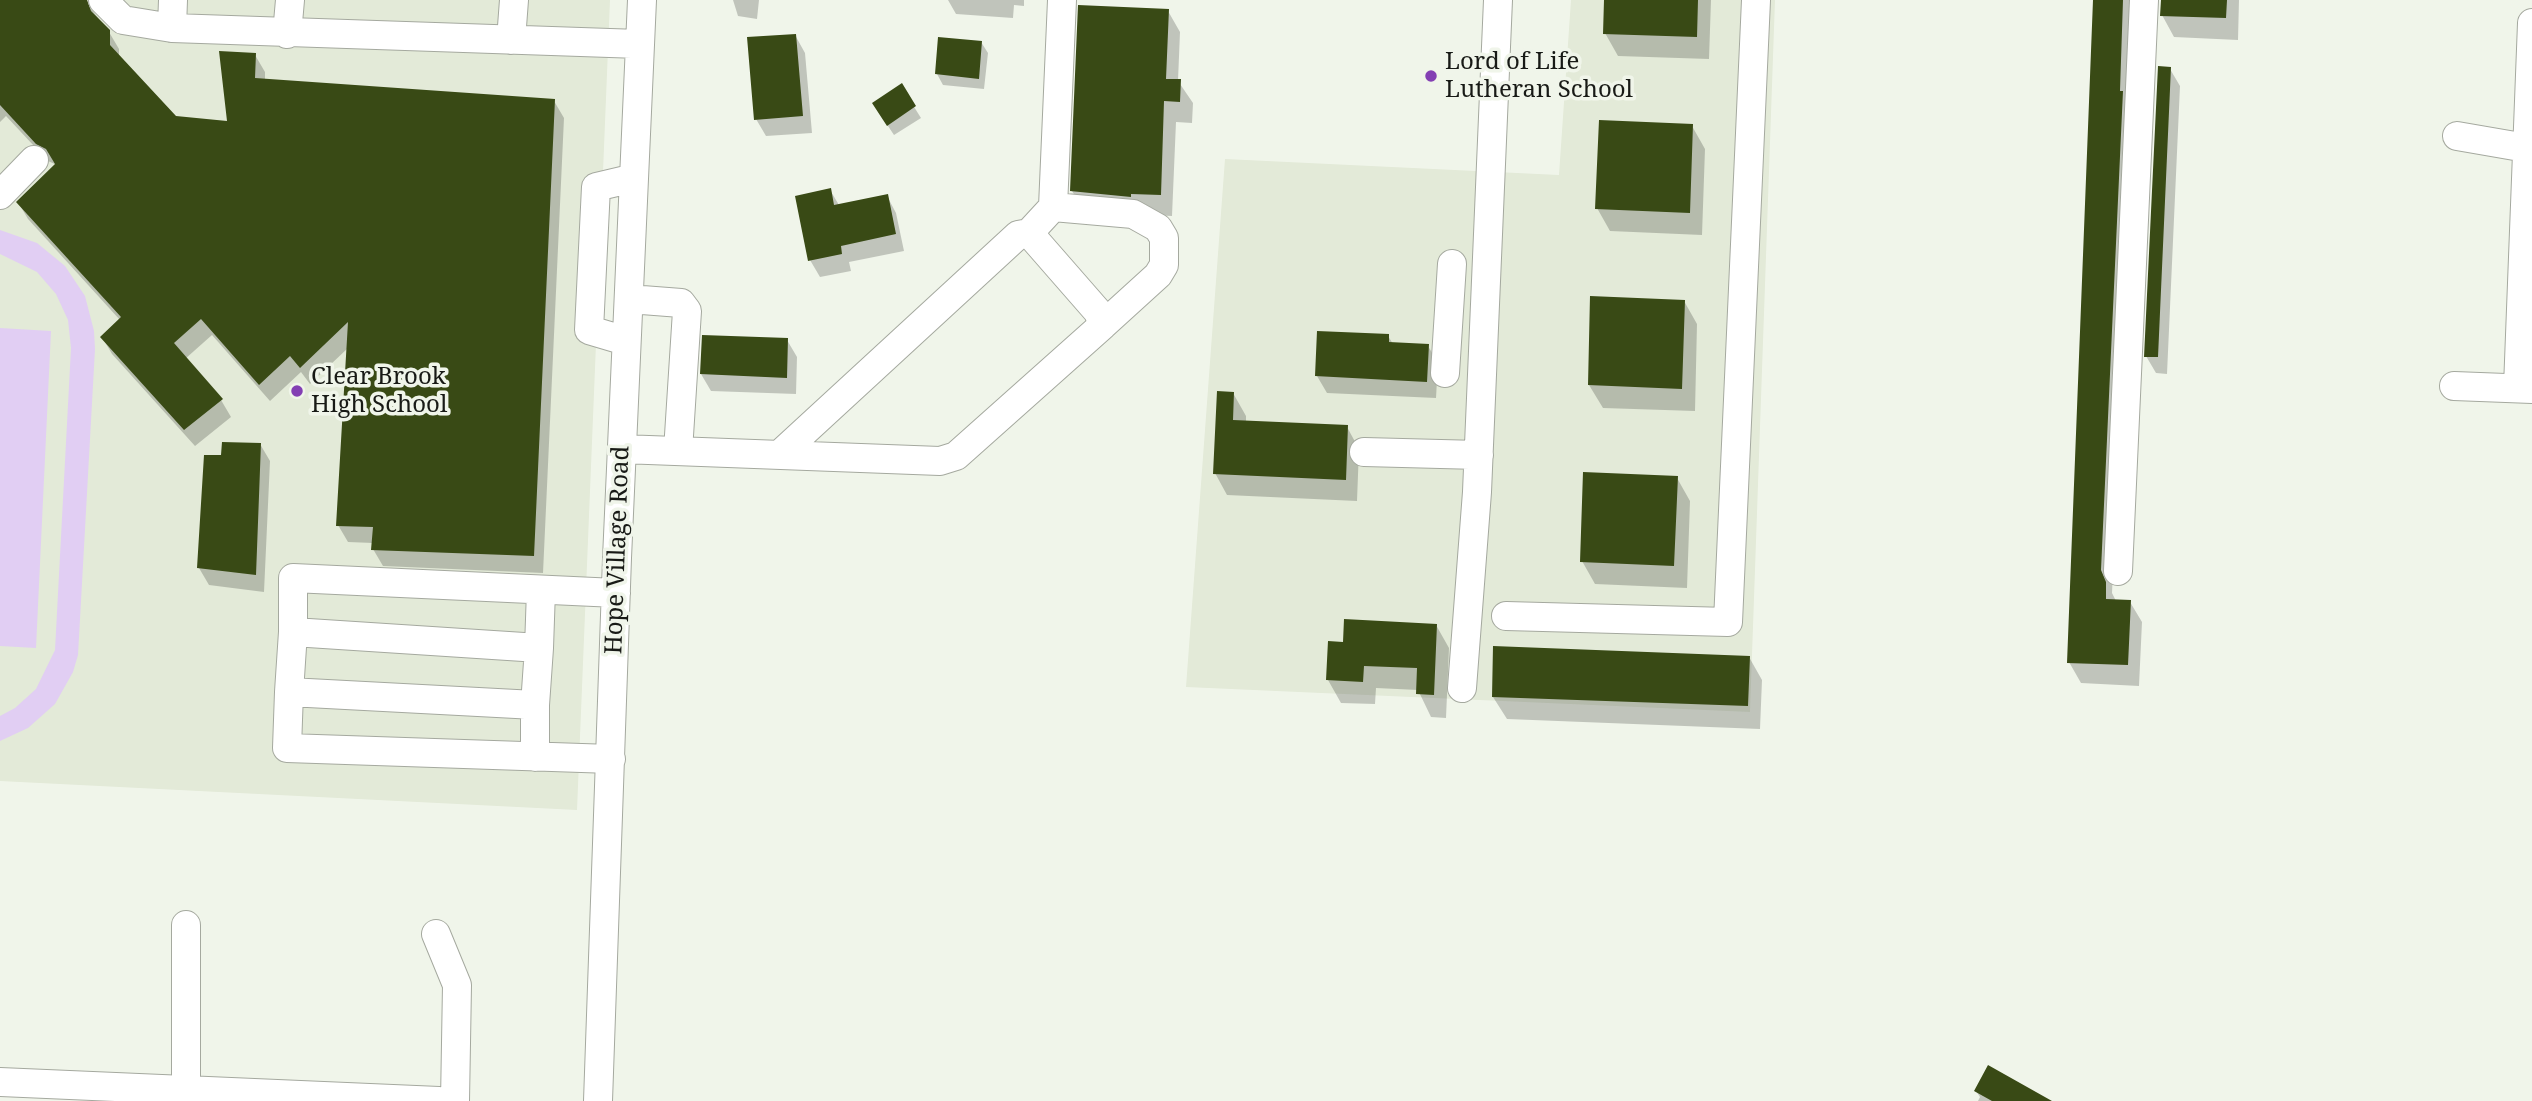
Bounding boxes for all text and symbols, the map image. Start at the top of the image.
place label: Lord of Life Lutheran School [1445,48,1633,104]
marker: Lord of Life Lutheran School [1423,68,1439,84]
place label: Clear Brook High School [311,363,447,419]
marker: Clear Brook High School [289,383,305,399]
street label: Hope Village Road [600,445,636,655]

